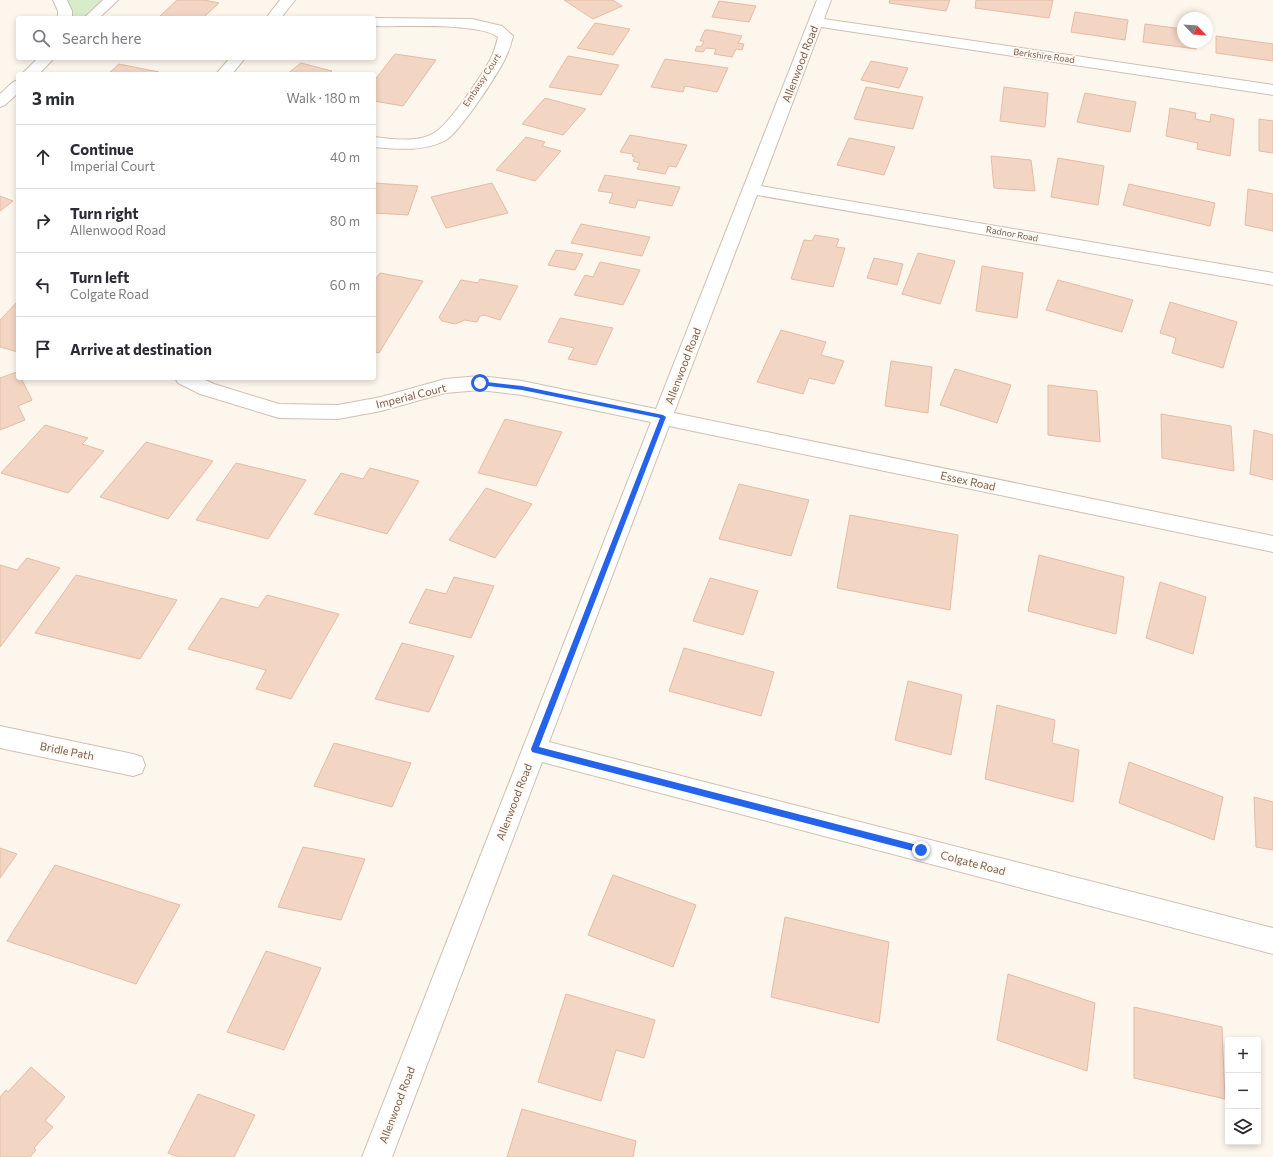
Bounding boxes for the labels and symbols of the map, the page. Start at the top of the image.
north arrow [1177,12,1213,48]
street label: Allenwood Road [779,24,820,104]
street label: Berkshire Road [1013,46,1075,65]
street label: Embassy Court [460,51,503,109]
street label: Radnor Road [985,224,1039,244]
street label: Allenwood Road [662,326,703,406]
route start [471,374,489,392]
street label: Imperial Court [374,380,448,411]
street label: Essex Road [939,468,997,493]
street label: Bridle Path [39,739,95,762]
street label: Allenwood Road [493,762,534,842]
route end [912,841,930,859]
street label: Colgate Road [939,848,1007,877]
street label: Allenwood Road [376,1065,417,1145]

